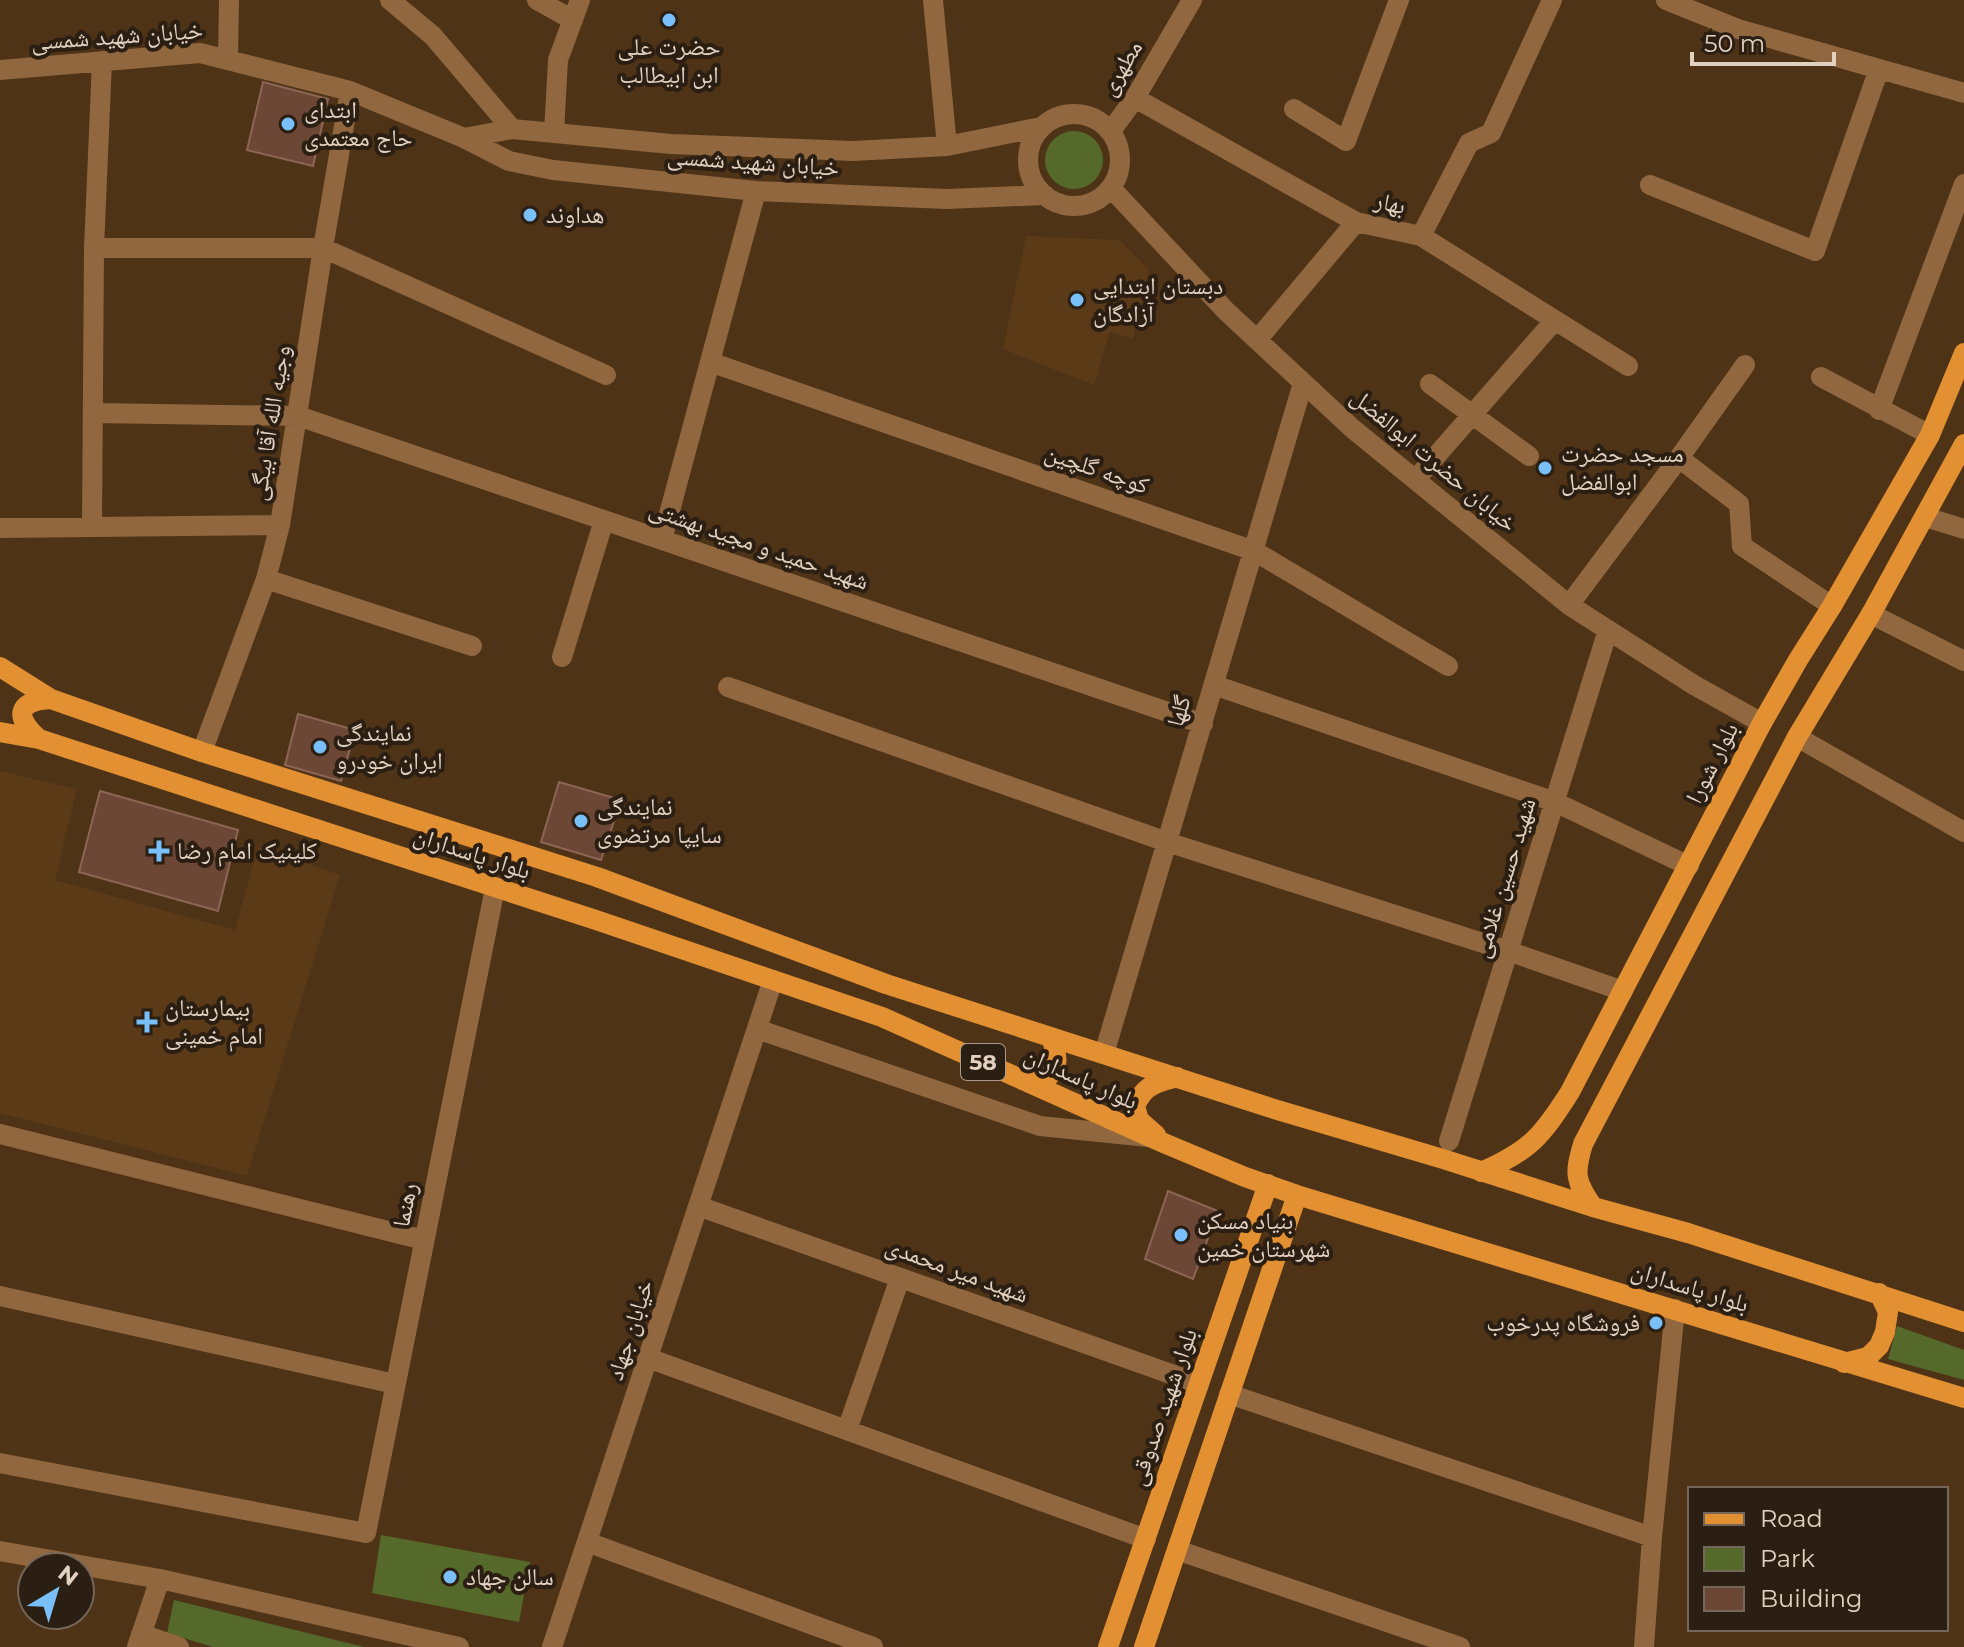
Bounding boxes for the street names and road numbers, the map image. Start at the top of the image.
street label: خیابان شهید شمسی [30,15,204,56]
street label: مطهری [1093,35,1148,101]
street label: خیابان شهید شمسی [666,141,840,182]
street label: بهار [1371,185,1409,220]
street label: وجیه الله آقا بیگی [243,343,296,503]
street label: خیابان حضرت ابوالفضل [1345,382,1523,538]
street label: کوچه گلچین [1041,437,1153,500]
street label: شهید حمید و مجید بهشتی [646,493,873,596]
street label: گلها [1160,692,1197,730]
street label: بلوار شورا [1679,717,1744,808]
street label: شهید حسین غلامی [1465,794,1542,961]
street label: بلوار پاسداران [410,820,534,885]
street label: بلوار پاسداران [1020,1040,1142,1116]
road number: 58 [961,1044,1005,1080]
street label: رهنما [386,1180,423,1229]
street label: شهید میر محمدی [882,1230,1033,1309]
street label: بلوار پاسداران [1628,1255,1752,1318]
street label: خیابان جهاد [600,1276,659,1384]
street label: بلوار شهید صدوقی [1122,1324,1203,1489]

